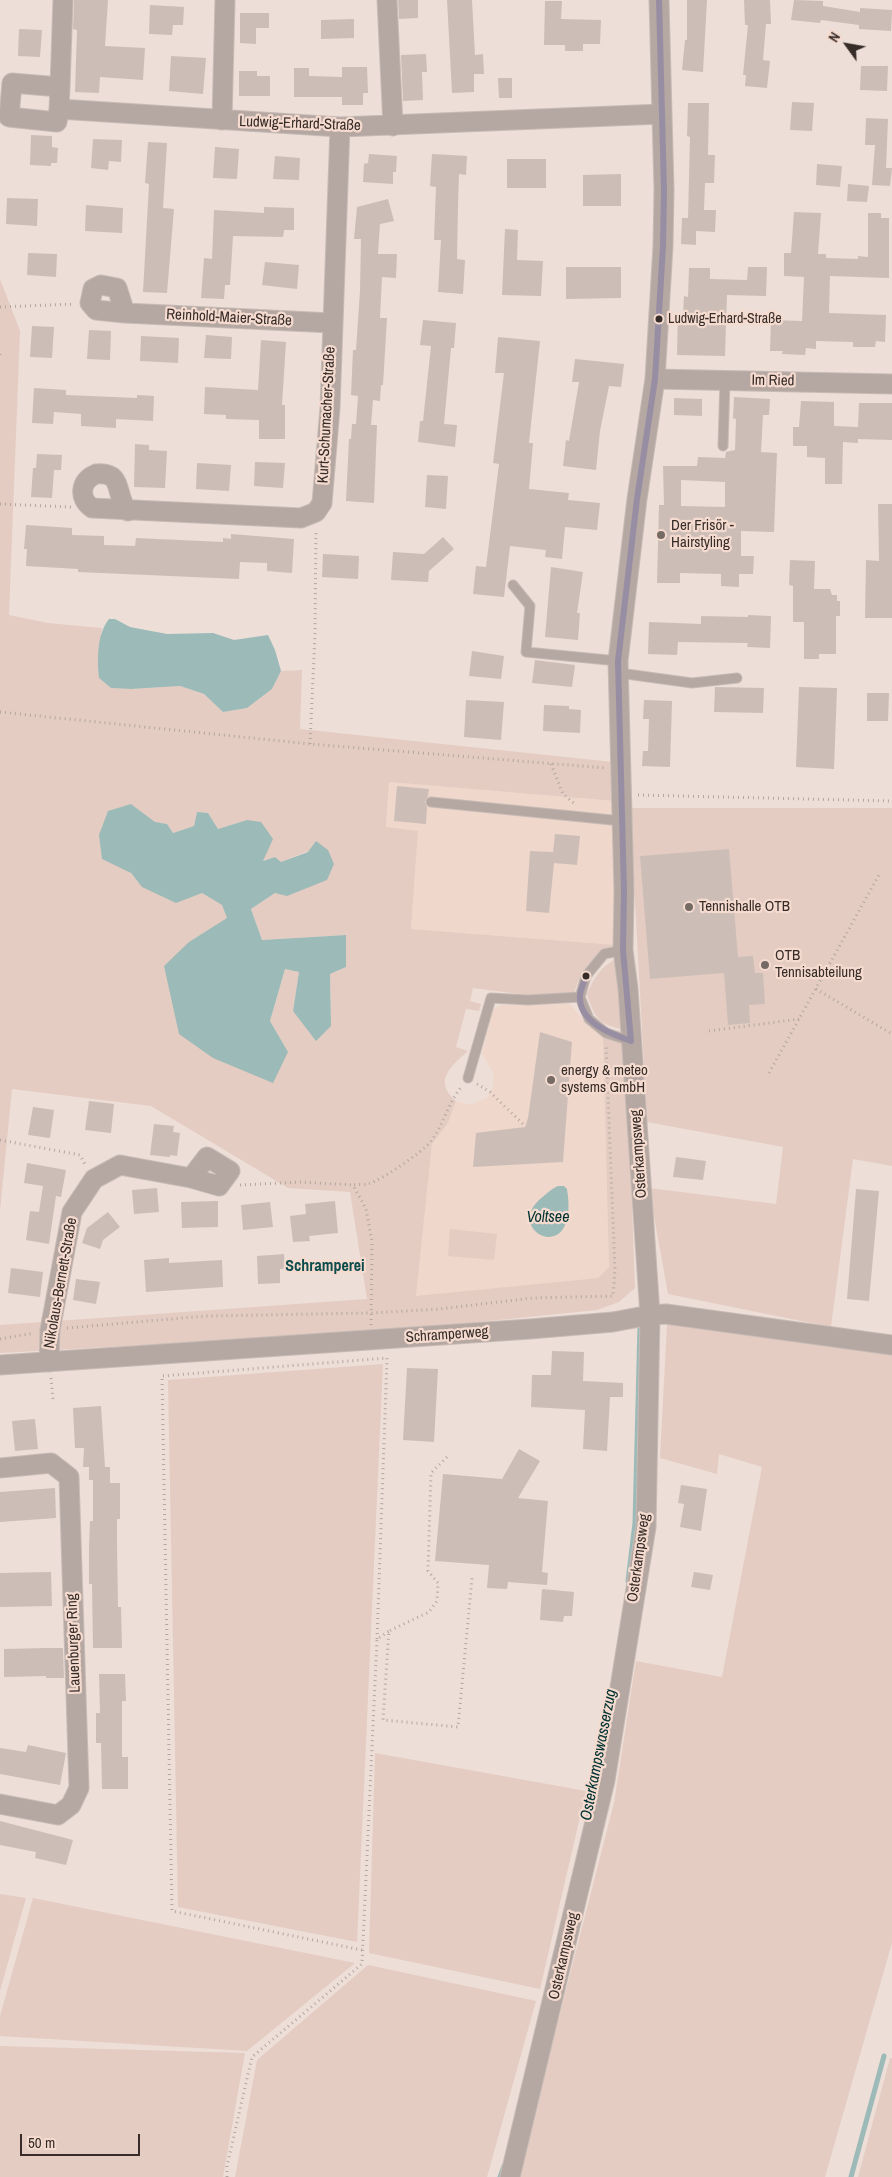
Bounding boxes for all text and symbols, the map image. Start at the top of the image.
north arrow [822,20,872,70]
text: N [824,29,844,45]
street label: Ludwig-Erhard-Straße [239,113,361,135]
street label: Reinhold-Maier-Straße [166,306,292,330]
place label: Ludwig-Erhard-Straße [668,311,782,327]
marker: Ludwig-Erhard-Straße [654,314,664,324]
street label: Kurt-Schumacher-Straße [314,346,340,484]
street label: Im Ried [751,372,795,390]
place label: Der Frisör - Hairstyling [671,517,734,552]
marker: Der Frisör - Hairstyling [655,529,667,541]
place label: Tennishalle OTB [699,898,790,916]
marker: Tennishalle OTB [683,901,695,913]
place label: OTB Tennisabteilung [775,947,862,982]
marker: OTB Tennisabteilung [759,959,771,971]
unlabelled marker [581,971,591,981]
place label: energy & meteo systems GmbH [561,1062,648,1097]
marker: energy & meteo systems GmbH [545,1074,557,1086]
street label: Osterkampsweg [627,1109,651,1199]
water label: Voltsee [527,1208,569,1228]
street label: Nikolaus-Bernett-Straße [41,1216,81,1350]
district label: Schramperei [285,1257,365,1277]
street label: Schramperweg [405,1323,489,1347]
street label: Osterkampsweg [624,1513,654,1603]
street label: Lauenburger Ring [63,1593,85,1693]
water label: Osterkampswasserzug [577,1688,621,1822]
street label: Osterkampsweg [545,1911,583,2001]
scale bar [22,2124,142,2156]
text: 50 m [28,2132,55,2153]

